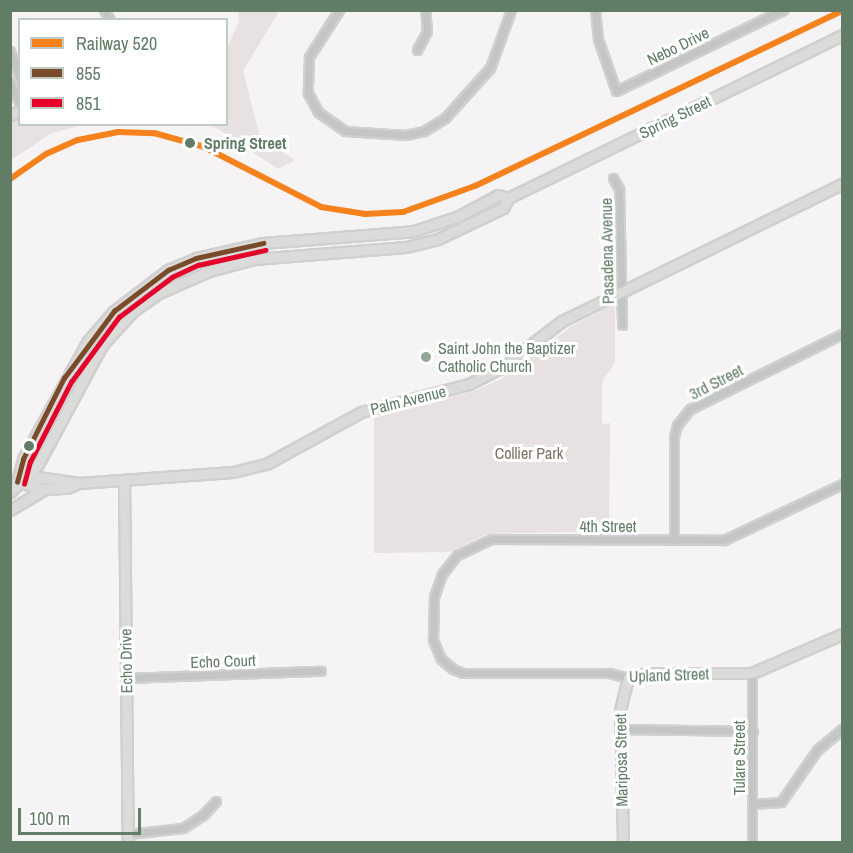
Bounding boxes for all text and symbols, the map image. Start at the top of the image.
legend [18,18,228,126]
street label: Nebo Drive [644,23,712,69]
text: Railway 520 [76,31,157,56]
text: 855 [76,61,101,86]
text: 851 [76,91,101,116]
street label: Spring Street [636,91,714,143]
place label: Spring Street [204,133,286,153]
marker: Spring Street [181,134,199,152]
street label: Pasadena Avenue [596,197,618,305]
place label: Saint John the Baptizer Catholic Church [438,338,575,376]
marker: Saint John the Baptizer Catholic Church [419,350,433,364]
street label: 3rd Street [686,360,746,404]
street label: Palm Avenue [368,381,448,419]
unlabelled marker [23,440,35,452]
park label: Collier Park [495,443,563,463]
street label: 4th Street [580,516,636,536]
street label: Echo Drive [116,628,136,694]
street label: Echo Court [190,650,256,672]
street label: Upland Street [629,664,709,686]
street label: Mariposa Street [611,713,631,807]
street label: Tulare Street [729,721,749,795]
scale bar [21,796,144,834]
text: 100 m [29,806,70,831]

